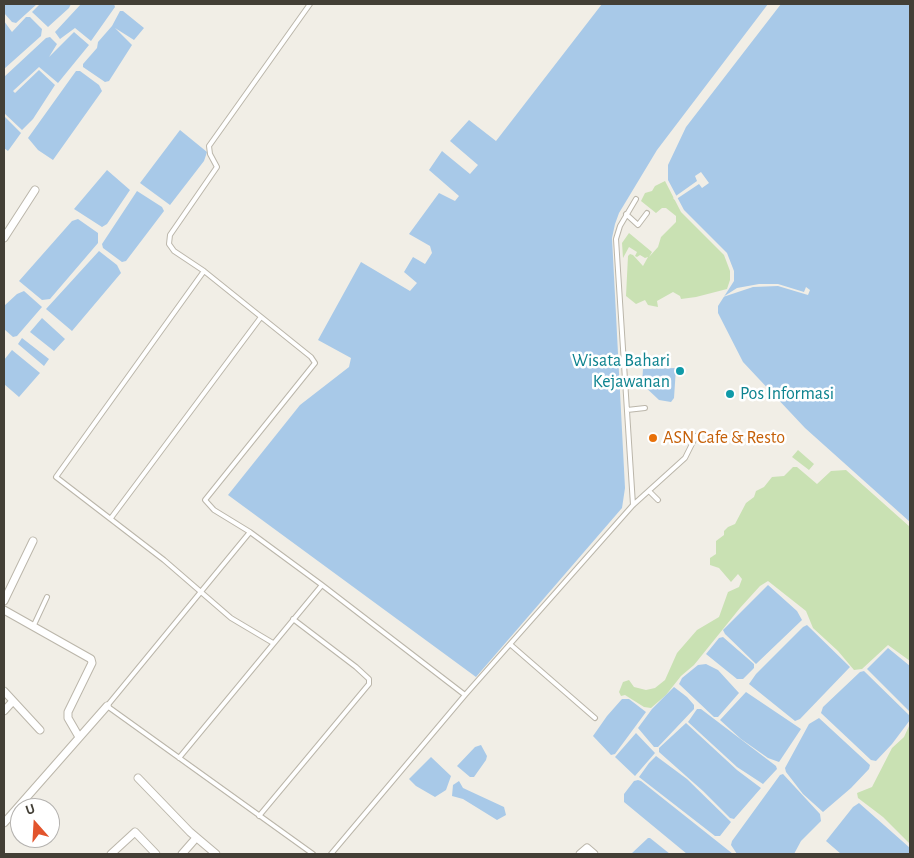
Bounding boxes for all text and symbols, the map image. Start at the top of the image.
place label: Wisata Bahari Kejawanan [572,350,670,392]
marker: Wisata Bahari Kejawanan [674,365,686,377]
place label: Pos Informasi [740,383,834,405]
marker: Pos Informasi [724,388,736,400]
place label: ASN Cafe & Resto [663,427,785,449]
marker: ASN Cafe & Resto [647,432,659,444]
north arrow [10,798,60,848]
text: U [24,802,37,818]

